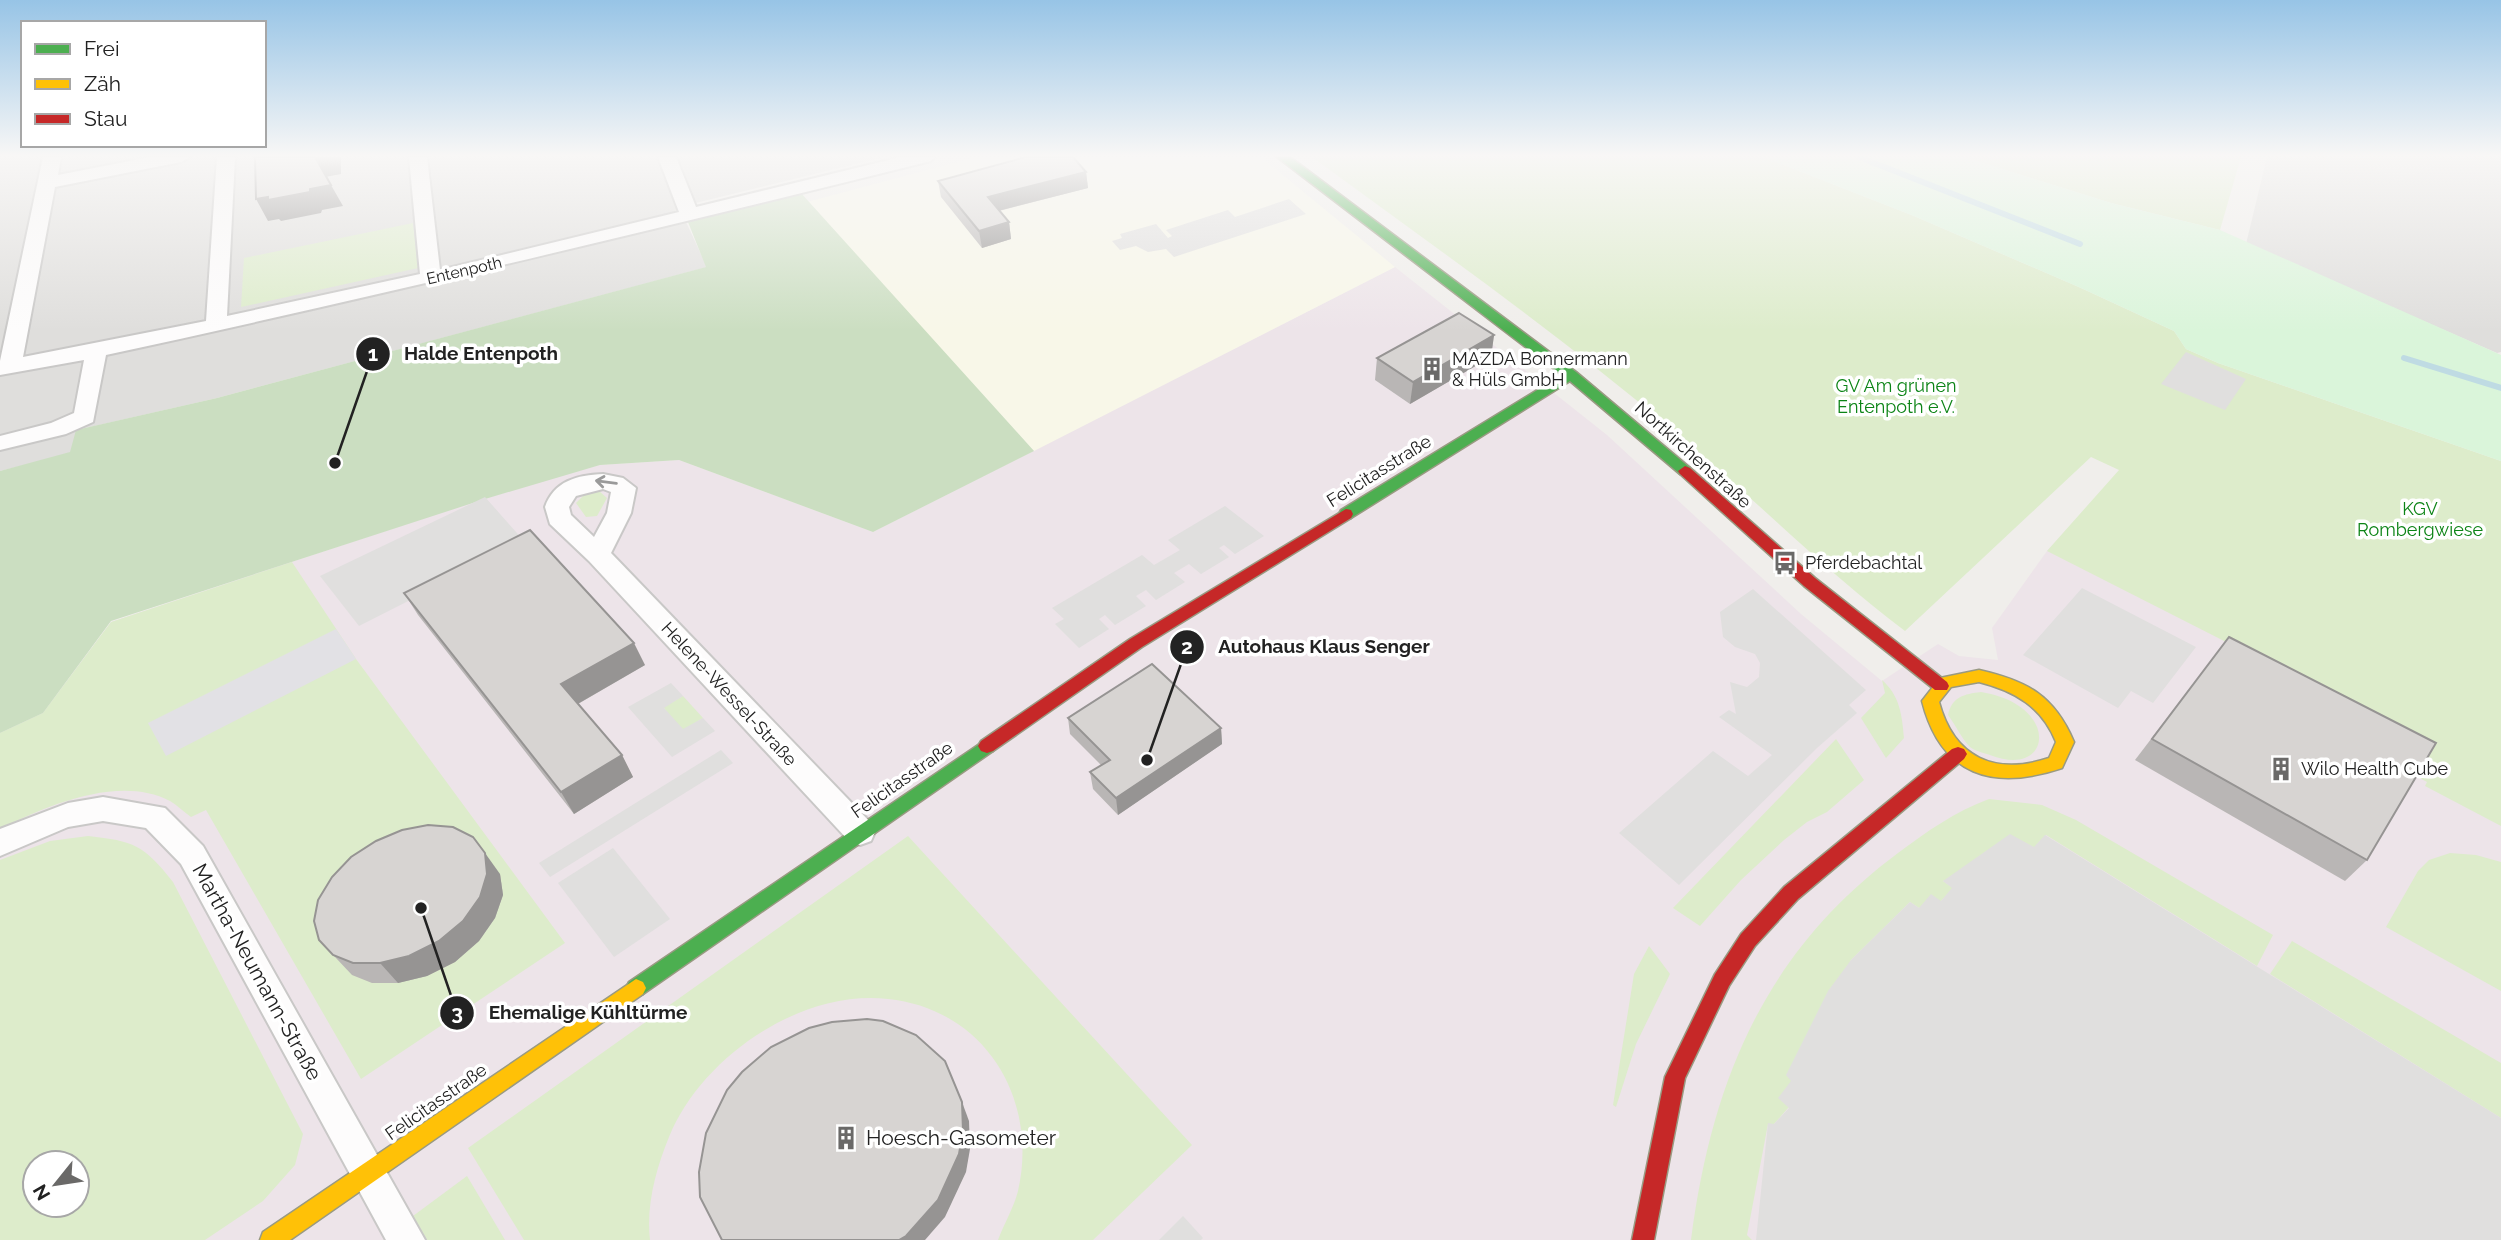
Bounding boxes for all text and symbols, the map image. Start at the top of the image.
legend [21,21,266,147]
text: Frei [84,36,120,61]
text: Zäh [84,71,121,96]
text: Stau [84,106,128,131]
street label: Entenpoth [425,253,504,288]
callout: Halde Entenpoth [355,334,572,374]
text: 1 [368,341,378,366]
text: Halde Entenpoth [404,342,558,364]
place label: MAZDA Bonnermann & Hüls GmbH [1452,348,1628,390]
building icon: MAZDA Bonnermann & Hüls GmbH [1418,355,1446,383]
park label: GV Am grünen Entenpoth e.V. [1835,375,1957,417]
street label: Nortkirchenstraße [1631,397,1756,513]
street label: Felicitasstraße [1323,430,1435,511]
one-way arrow [595,475,618,488]
park label: KGV Rombergwiese [2357,498,2483,540]
bus stop icon: Pferdebachtal [1771,549,1799,577]
place label: Pferdebachtal [1805,552,1922,573]
street label: Helene-Wessel-Straße [657,617,802,770]
callout: Autohaus Klaus Senger [1169,627,1444,667]
text: 2 [1181,634,1193,659]
text: Autohaus Klaus Senger [1218,635,1430,657]
street label: Felicitasstraße [847,737,957,822]
building icon: Wilo Health Cube [2267,755,2295,783]
place label: Wilo Health Cube [2301,758,2449,779]
street label: Martha-Neumann-Straße [187,859,327,1084]
callout: Ehemalige Kühltürme [440,993,701,1033]
text: 3 [451,1000,463,1025]
text: Ehemalige Kühltürme [489,1001,687,1023]
street label: Felicitasstraße [381,1059,491,1144]
building icon: Hoesch-Gasometer [832,1124,860,1152]
place label: Hoesch-Gasometer [866,1125,1057,1150]
north arrow [21,1149,91,1219]
text: N [28,1181,54,1204]

